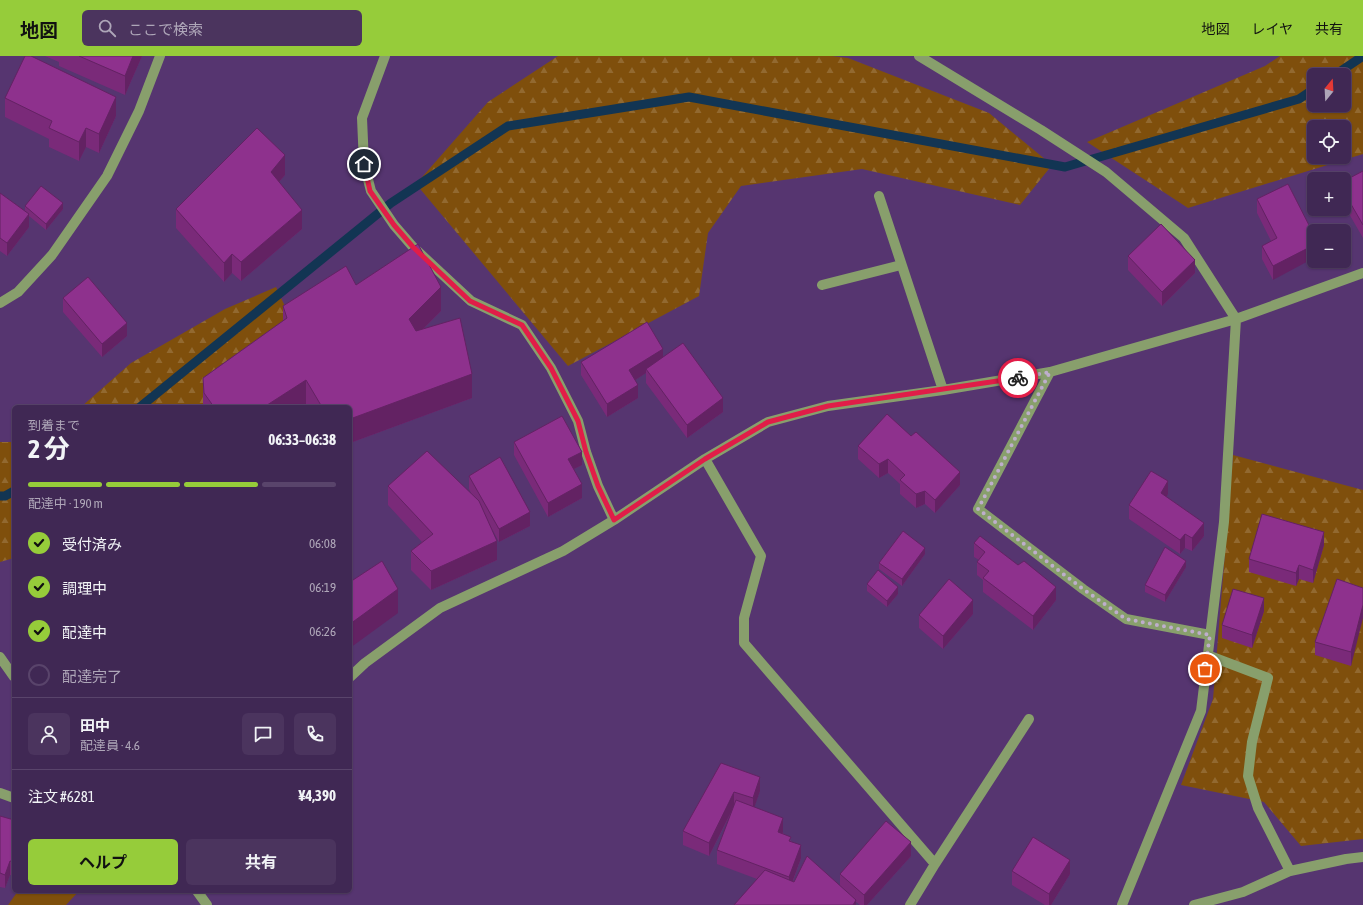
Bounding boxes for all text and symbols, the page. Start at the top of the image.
search box [82,10,362,46]
icon: search [96,17,118,39]
text: 地図 [20,19,58,41]
text: ここで検索 [128,21,203,38]
text: 地図 [1201,21,1229,37]
text: レイヤ [1251,21,1293,37]
text: 共有 [1315,21,1343,37]
north arrow [1307,68,1351,112]
map controls [1307,68,1351,268]
button: locate [1307,120,1351,164]
pin [347,147,381,181]
icon: home [353,153,375,175]
button: + [1307,172,1351,216]
button: − [1307,224,1351,268]
courier [998,358,1038,398]
icon: bike [1007,367,1029,389]
text: 到着まで [28,418,80,433]
text: 06:33–06:38 [268,431,336,448]
text: 2 分 [28,434,70,464]
text: 配達中 · 190 m [28,496,103,511]
icon: check [28,532,50,554]
text: 受付済み [62,536,122,553]
text: 06:08 [309,536,336,551]
icon: check [28,576,50,598]
text: 調理中 [62,580,107,597]
text: 06:19 [309,580,336,595]
icon: check [28,620,50,642]
text: 配達中 [62,624,107,641]
text: 06:26 [309,624,336,639]
pin [1188,652,1222,686]
icon: bag [1194,658,1216,680]
text: 配達完了 [62,668,122,685]
button: person [28,713,70,755]
button: chat [242,713,284,755]
button: phone [294,713,336,755]
text: 田中 [80,717,110,734]
text: 配達員 · 4.6 [80,738,140,753]
text: ¥4,390 [298,787,336,804]
text: 注文 #6281 [28,788,95,805]
button: ヘルプ [28,839,178,885]
button: 共有 [186,839,336,885]

